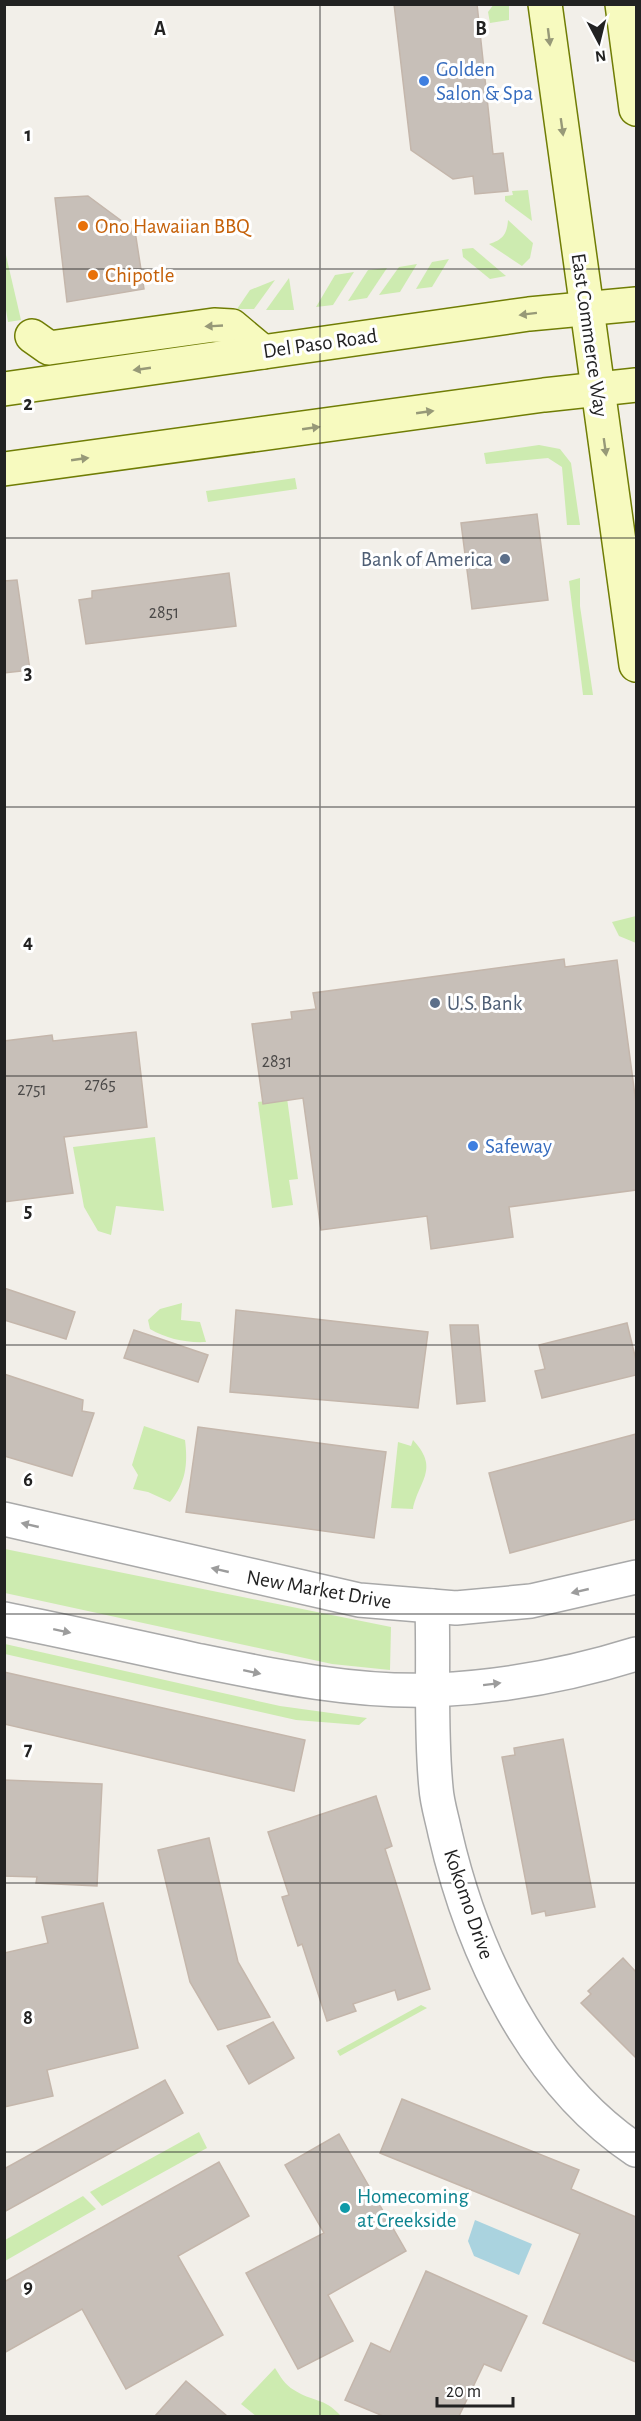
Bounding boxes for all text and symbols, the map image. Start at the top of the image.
north arrow [569,12,629,72]
text: A [154,19,166,39]
text: B [475,19,487,39]
one-way arrow [545,27,554,46]
text: N [594,47,607,65]
place label: Golden Salon & Spa [436,59,533,104]
marker: Golden Salon & Spa [417,74,431,88]
one-way arrow [557,117,566,136]
text: 1 [24,125,32,145]
place label: Ono Hawaiian BBQ [95,216,252,237]
marker: Ono Hawaiian BBQ [76,219,90,233]
street label: East Commerce Way [568,252,611,418]
place label: Chipotle [105,265,175,286]
marker: Chipotle [86,268,100,282]
one-way arrow [519,309,538,319]
one-way arrow [204,321,223,330]
street label: Del Paso Road [262,325,379,362]
one-way arrow [133,364,152,373]
text: 2 [23,394,33,414]
one-way arrow [415,408,434,417]
one-way arrow [302,424,321,433]
one-way arrow [600,438,610,457]
one-way arrow [71,454,90,464]
place label: Bank of America [361,549,493,570]
marker: Bank of America [498,552,512,566]
house number: 2851 [149,604,179,622]
text: 3 [24,663,32,683]
text: 4 [23,932,33,952]
place label: U.S. Bank [447,993,523,1014]
marker: U.S. Bank [428,996,442,1010]
house number: 2831 [262,1053,292,1071]
house number: 2765 [84,1076,116,1094]
house number: 2751 [17,1081,47,1099]
place label: Safeway [485,1136,552,1157]
marker: Safeway [466,1139,480,1153]
text: 5 [24,1201,32,1221]
text: 6 [23,1470,33,1490]
one-way arrow [21,1519,39,1529]
one-way arrow [211,1564,229,1574]
street label: New Market Drive [245,1566,393,1613]
one-way arrow [570,1587,589,1596]
one-way arrow [52,1627,71,1636]
one-way arrow [243,1667,262,1677]
one-way arrow [483,1679,502,1688]
text: 7 [24,1739,33,1759]
street label: Kokomo Drive [440,1846,497,1962]
text: 8 [23,2008,33,2028]
place label: Homecoming at Creekside [357,2186,469,2231]
marker: Homecoming at Creekside [338,2201,352,2215]
text: 9 [23,2277,33,2297]
scale bar [437,2370,514,2408]
text: 20 m [446,2383,481,2401]

